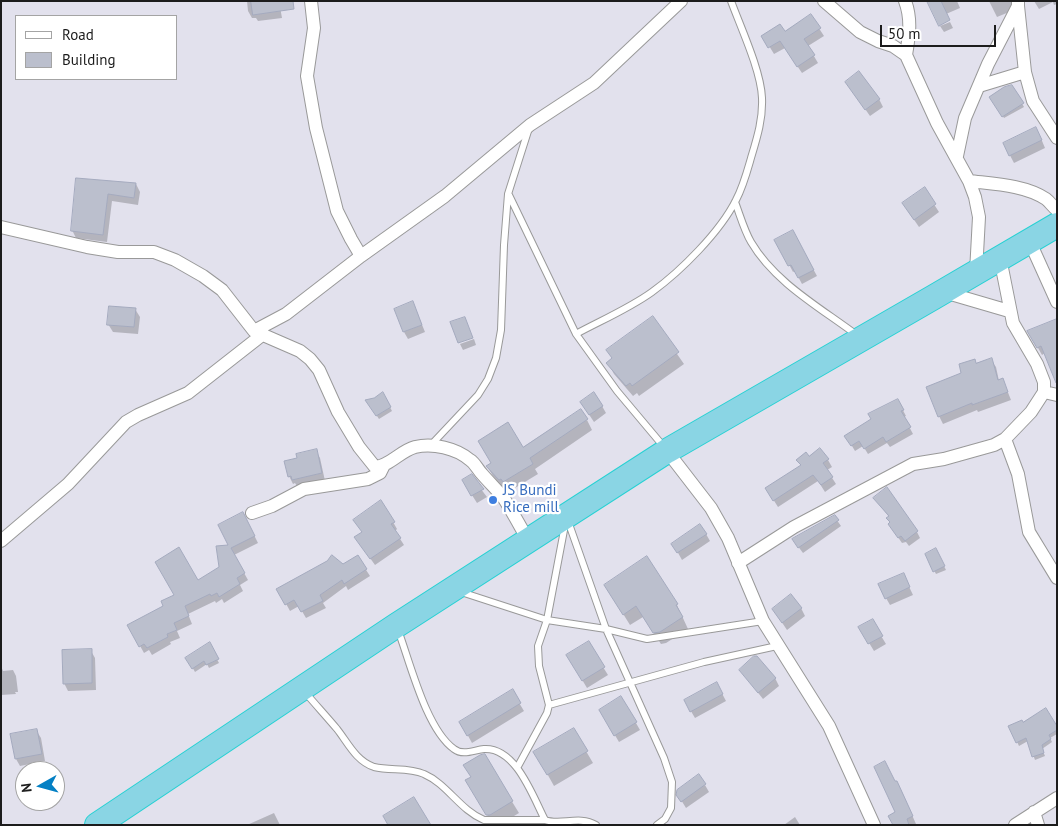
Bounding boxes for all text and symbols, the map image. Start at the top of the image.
legend [15,15,178,80]
scale bar [883,15,999,47]
text: 50 m [888,24,921,43]
text: Road [62,25,94,44]
text: Building [62,50,116,69]
place label: JS Bundi Rice mill [503,482,559,517]
marker: JS Bundi Rice mill [487,494,499,506]
north arrow [15,761,65,811]
text: N [17,782,36,793]

